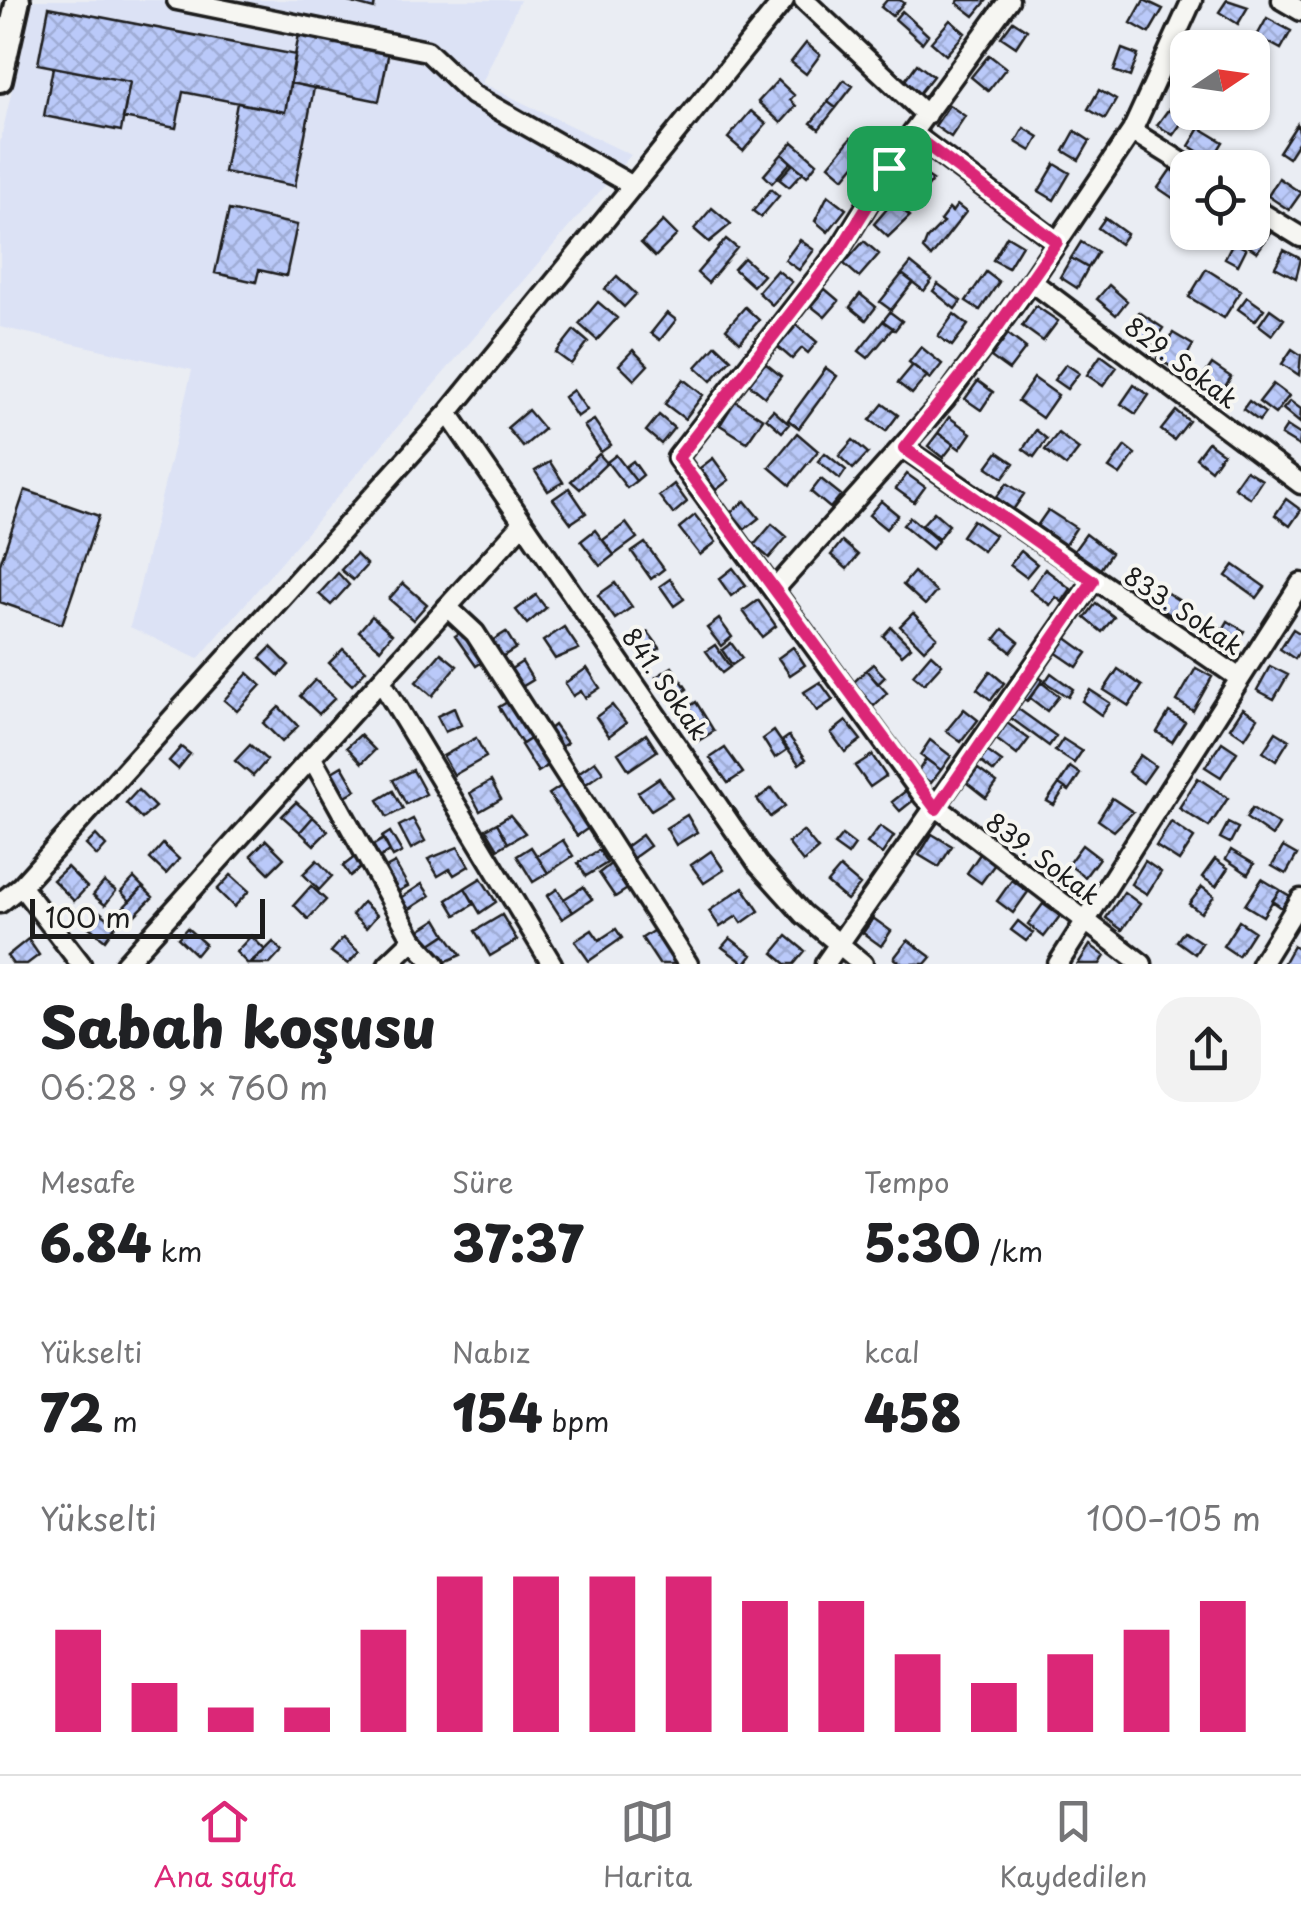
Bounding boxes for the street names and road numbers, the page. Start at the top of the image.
street label: 829. Sokak [1117,307,1246,418]
street label: 833. Sokak [1117,556,1251,664]
street label: 841. Sokak [613,620,718,747]
street label: 839. Sokak [978,802,1109,914]

